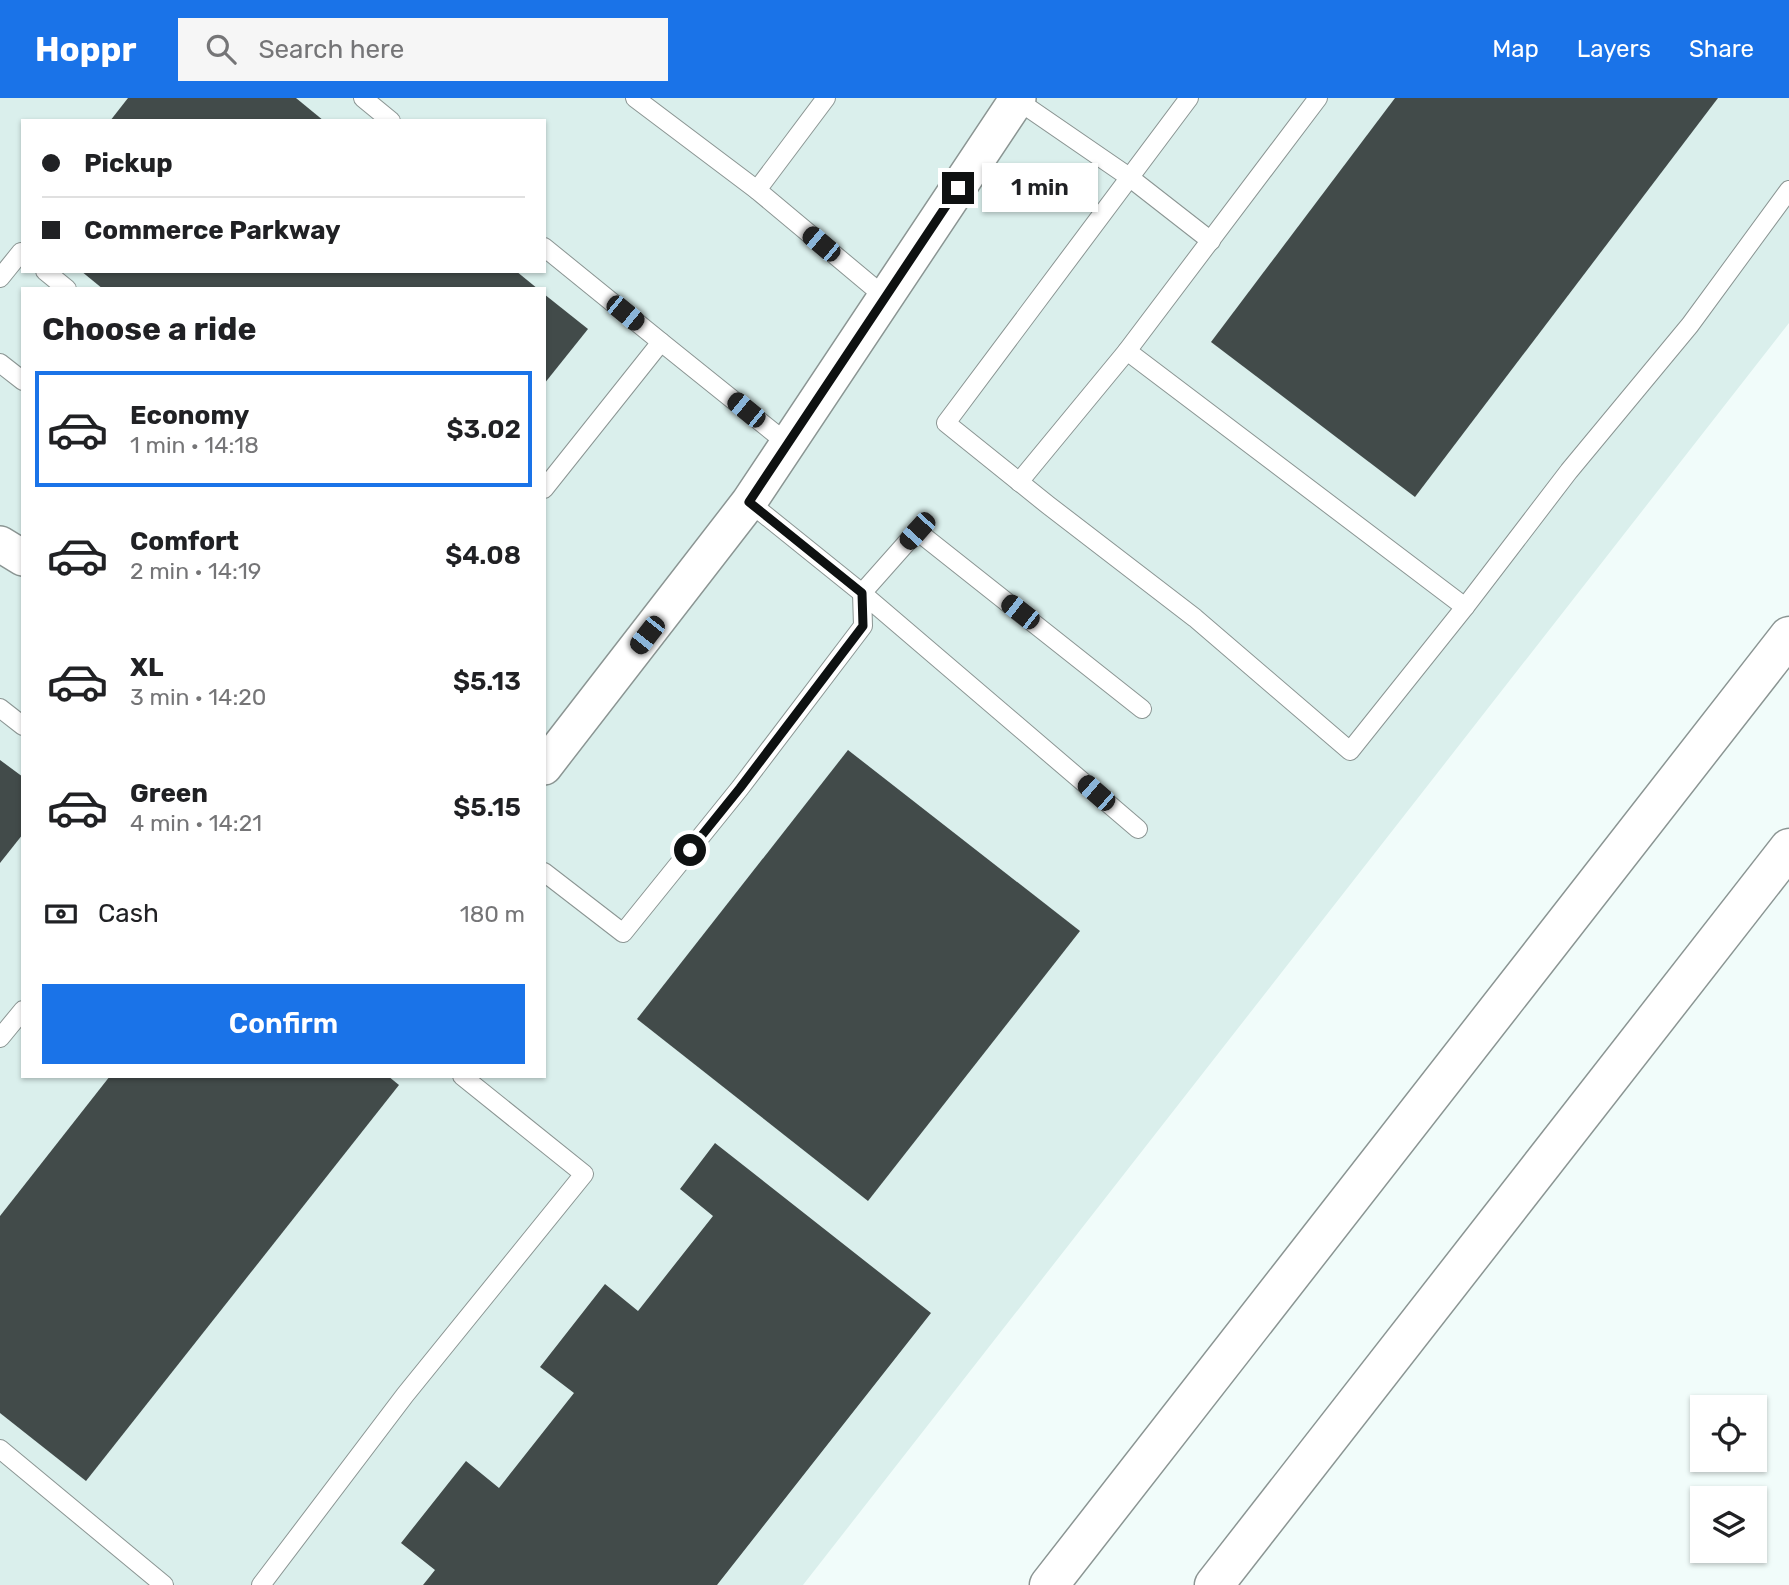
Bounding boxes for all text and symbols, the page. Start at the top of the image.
search box [178,18,668,81]
text: Hoppr [35,30,136,69]
icon: search [202,30,240,68]
text: Search here [258,34,404,65]
text: Map [1492,35,1539,63]
text: Layers [1577,35,1651,63]
text: Share [1689,35,1754,63]
text: Pickup [84,148,173,179]
callout: 1 min [982,164,1098,212]
route end [942,172,974,204]
text: 1 min [1011,173,1069,201]
text: Commerce Parkway [84,215,341,246]
car [799,222,844,266]
car [603,292,648,334]
text: Choose a ride [42,310,256,348]
car [724,389,769,431]
icon: car [46,398,109,461]
text: Economy [130,400,249,431]
text: $3.02 [446,414,521,445]
text: 1 min · 14:18 [130,431,259,459]
car [896,508,939,554]
icon: car [46,524,109,587]
text: Comfort [130,526,239,557]
text: $4.08 [445,540,521,571]
text: 2 min · 14:19 [130,557,261,585]
car [997,591,1044,633]
car [626,612,669,658]
icon: car [46,650,109,713]
text: XL [130,652,163,683]
text: $5.13 [453,666,521,697]
text: 3 min · 14:20 [130,683,266,711]
car [1074,771,1119,815]
icon: car [46,776,109,839]
text: Green [130,778,208,809]
text: $5.15 [453,792,521,823]
text: 4 min · 14:21 [130,809,262,837]
route start [674,834,706,866]
icon: cash [42,895,80,933]
text: Cash [98,898,159,929]
text: 180 m [460,900,525,928]
button: Confirm [42,984,525,1064]
map controls [1690,1395,1767,1563]
button: locate [1690,1395,1767,1472]
button: layers [1690,1486,1767,1563]

